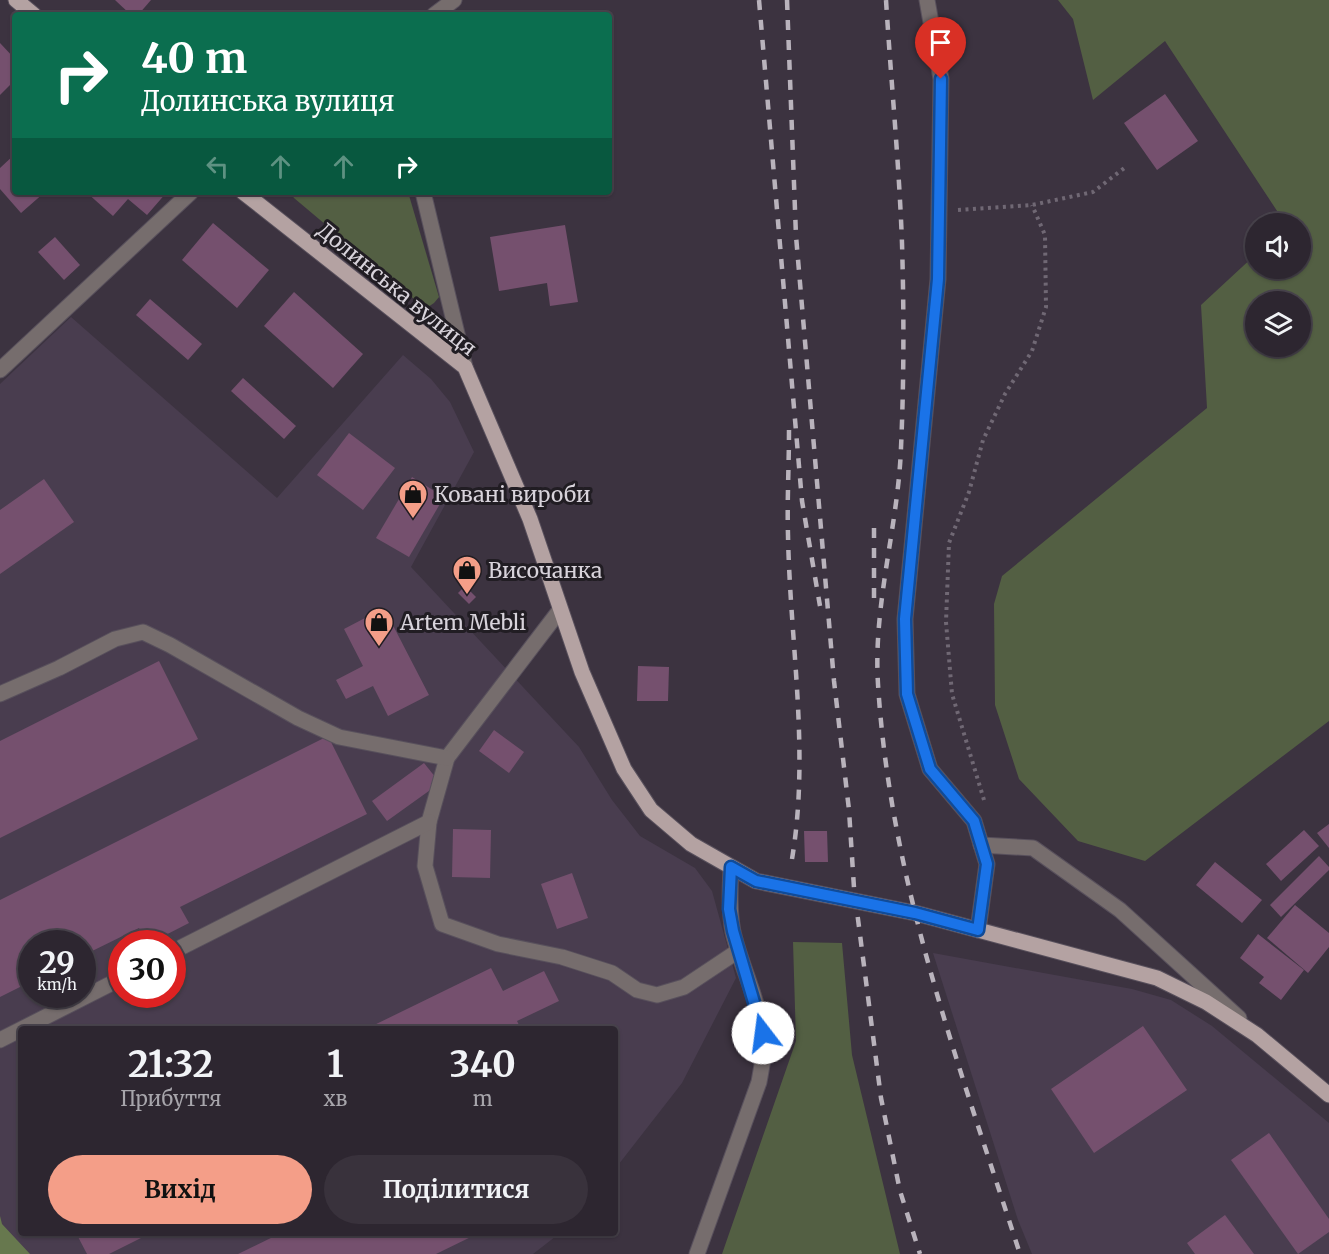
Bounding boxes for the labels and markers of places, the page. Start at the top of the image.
pin [915,17,966,79]
shop icon: Ковані вироби [397,478,429,520]
place label: Ковані вироби [434,481,591,508]
shop icon: Височанка [451,554,483,596]
place label: Височанка [488,557,602,584]
shop icon: Artem Mebli [363,606,395,648]
place label: Artem Mebli [399,609,526,636]

